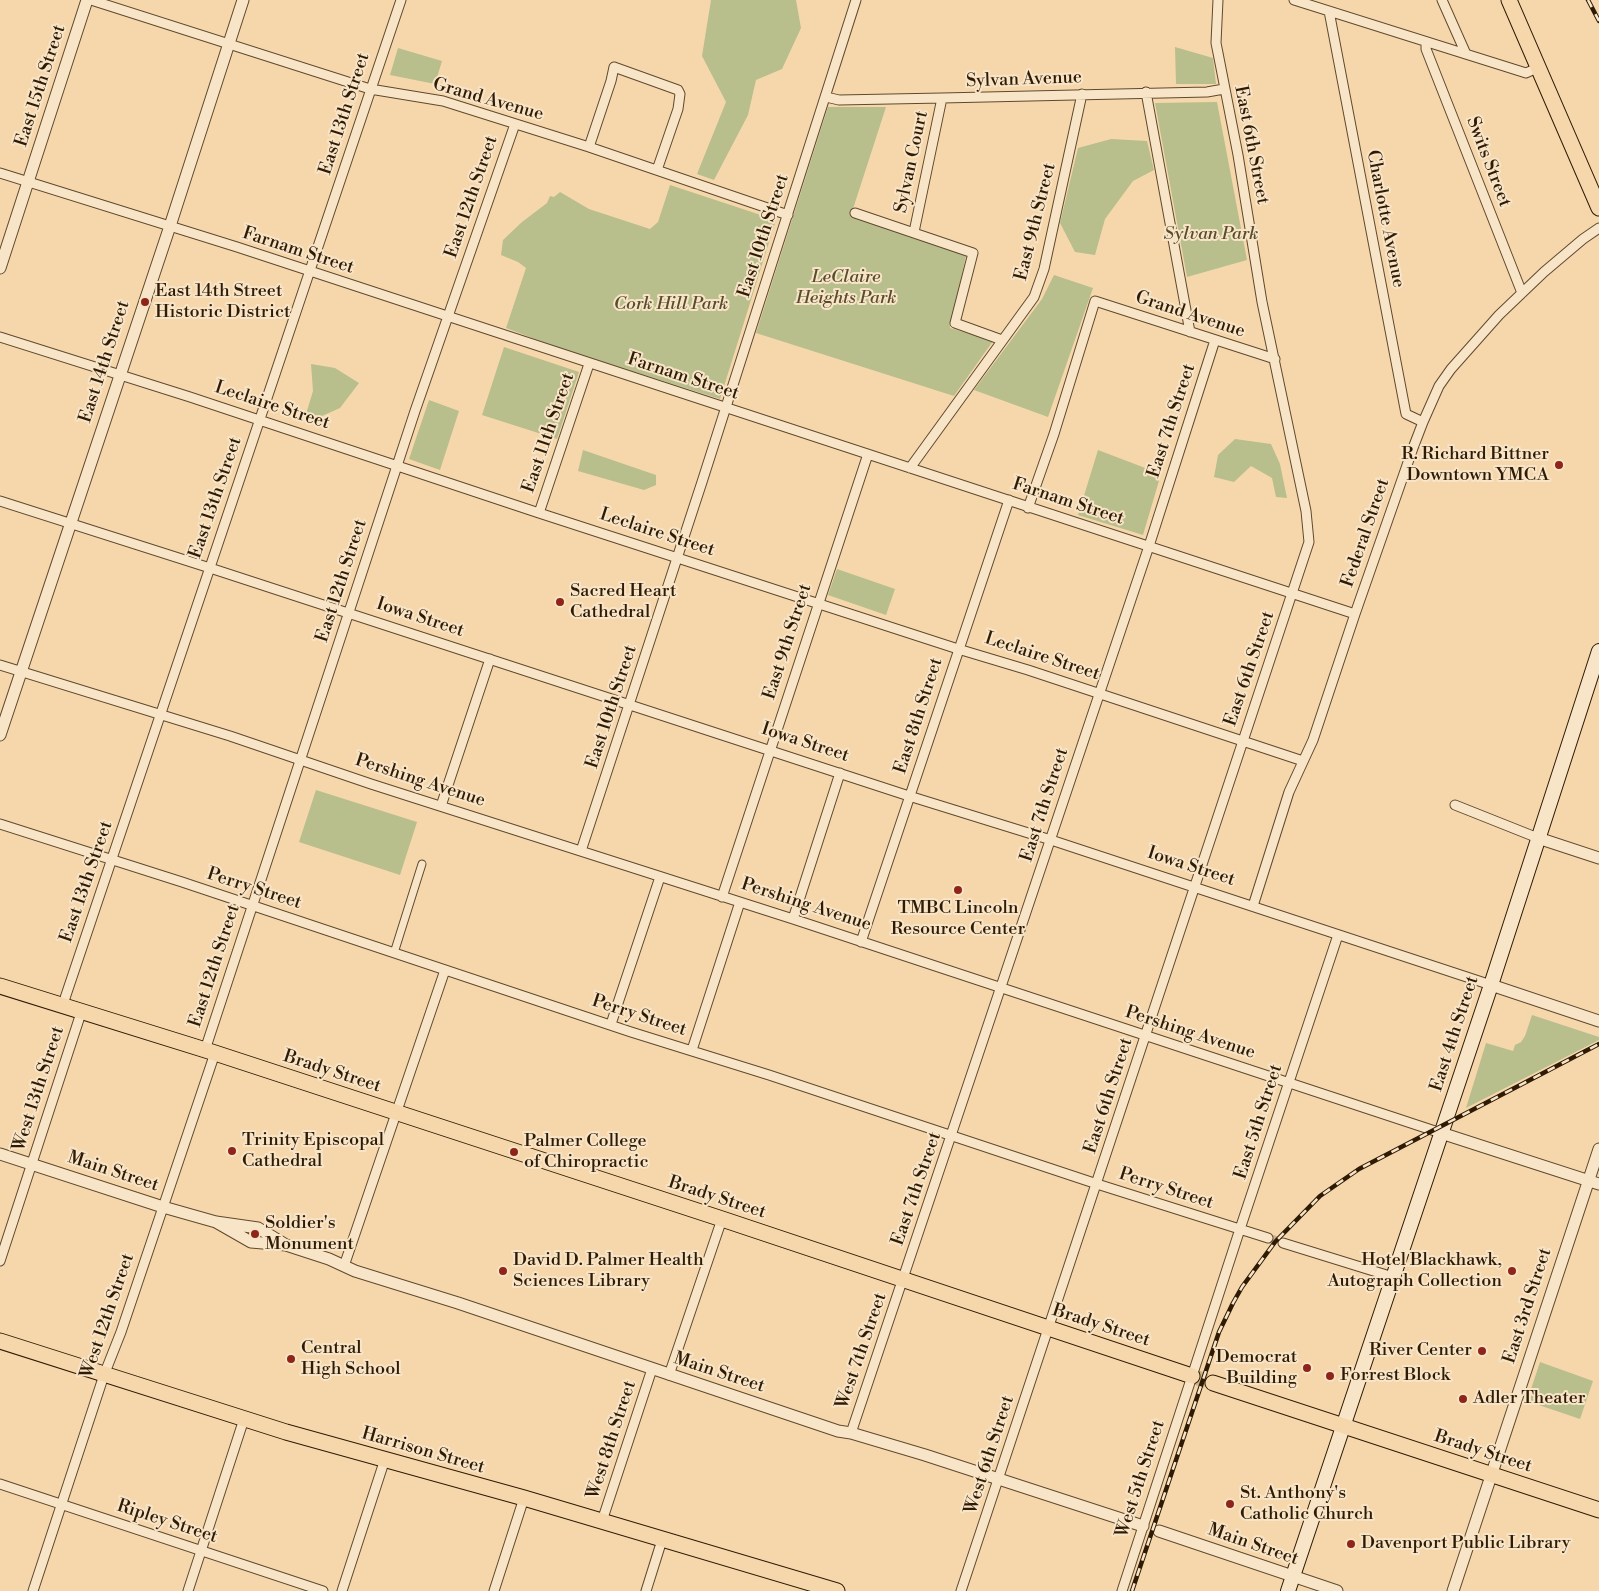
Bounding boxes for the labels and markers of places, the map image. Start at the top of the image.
place label: East 14th Street Historic District [155,281,290,324]
marker: East 14th Street Historic District [139,296,151,308]
place label: R. Richard Bittner Downtown YMCA [1401,444,1549,486]
marker: R. Richard Bittner Downtown YMCA [1553,459,1565,471]
place label: Sacred Heart Cathedral [570,581,676,624]
marker: Sacred Heart Cathedral [554,596,566,608]
marker: TMBC Lincoln Resource Center [952,884,964,896]
place label: TMBC Lincoln Resource Center [891,898,1025,941]
place label: Trinity Episcopal Cathedral [242,1130,384,1172]
place label: Palmer College of Chiropractic [524,1131,648,1174]
marker: Trinity Episcopal Cathedral [226,1145,238,1157]
marker: Palmer College of Chiropractic [508,1146,520,1158]
place label: Soldier's Monument [265,1213,354,1256]
marker: Soldier's Monument [249,1228,261,1240]
place label: David D. Palmer Health Sciences Library [513,1250,704,1292]
place label: Hotel Blackhawk, Autograph Collection [1327,1250,1502,1292]
marker: David D. Palmer Health Sciences Library [497,1265,509,1277]
marker: Hotel Blackhawk, Autograph Collection [1506,1265,1518,1277]
place label: Central High School [301,1338,401,1380]
place label: River Center [1369,1340,1472,1362]
marker: River Center [1476,1345,1488,1357]
place label: Democrat Building [1216,1347,1297,1390]
marker: Central High School [285,1353,297,1365]
marker: Democrat Building [1301,1362,1313,1374]
place label: Forrest Block [1340,1365,1450,1387]
marker: Forrest Block [1324,1370,1336,1382]
place label: Adler Theater [1473,1388,1586,1410]
marker: Adler Theater [1457,1393,1469,1405]
place label: St. Anthony's Catholic Church [1240,1483,1374,1526]
marker: St. Anthony's Catholic Church [1224,1498,1236,1510]
place label: Davenport Public Library [1361,1533,1570,1555]
marker: Davenport Public Library [1345,1538,1357,1550]

